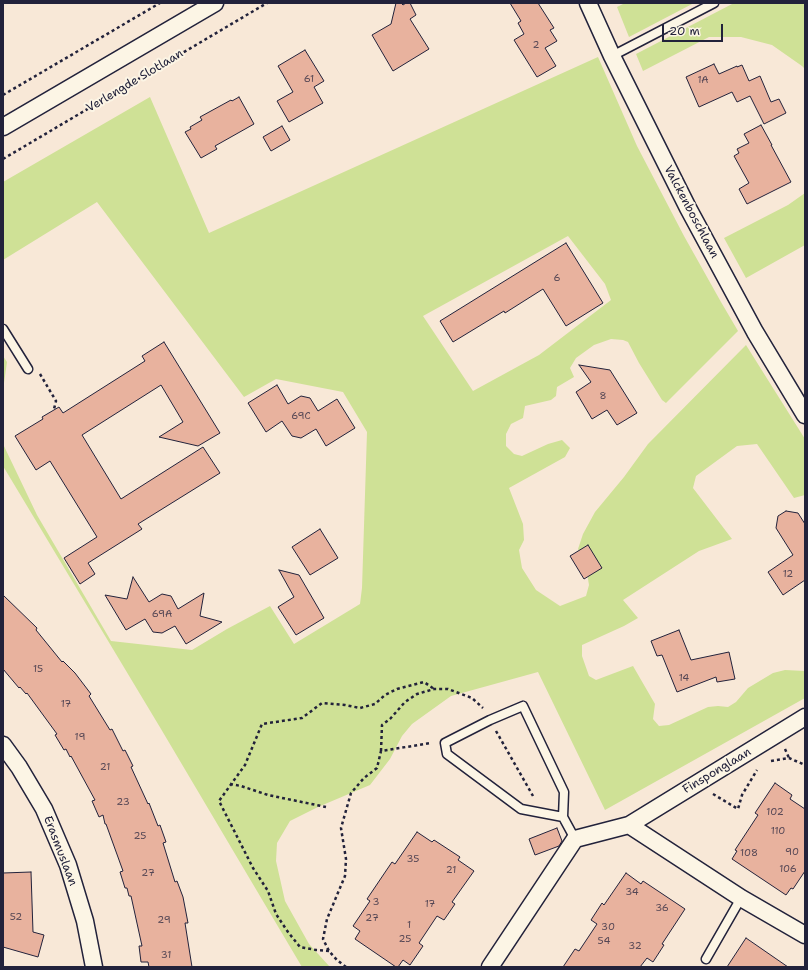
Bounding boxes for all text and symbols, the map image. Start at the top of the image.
scale bar [664,16,725,42]
text: 20 m [669,23,700,39]
house number: 2 [533,39,539,51]
street label: Verlengde Slotlaan [84,46,186,116]
house number: 61 [304,73,314,85]
house number: 1A [697,74,709,86]
street label: Valckenboschlaan [660,163,722,261]
house number: 6 [554,272,560,284]
house number: 8 [600,390,606,402]
house number: 69C [291,410,311,422]
house number: 12 [783,568,793,580]
house number: 69A [152,608,172,620]
house number: 15 [33,663,43,675]
house number: 14 [679,672,689,684]
house number: 17 [61,698,71,710]
house number: 19 [75,731,85,743]
street label: Finsponglaan [680,745,754,797]
house number: 21 [100,761,110,773]
house number: 23 [116,796,130,808]
house number: 102 [766,806,784,818]
street label: Erasmuslaan [40,814,80,888]
house number: 110 [771,825,785,837]
house number: 25 [134,830,146,842]
house number: 90 [785,846,799,858]
house number: 108 [740,847,758,859]
house number: 35 [407,853,419,865]
house number: 106 [779,863,797,875]
house number: 21 [446,864,456,876]
house number: 27 [141,867,155,879]
house number: 34 [625,886,639,898]
house number: 3 [373,896,379,908]
house number: 17 [425,898,435,910]
house number: 36 [655,902,669,914]
house number: 52 [10,911,22,923]
house number: 27 [365,912,379,924]
house number: 29 [157,914,171,926]
house number: 1 [407,919,411,931]
house number: 30 [601,921,615,933]
house number: 25 [399,933,411,945]
house number: 54 [598,935,610,947]
house number: 32 [628,940,642,952]
house number: 31 [161,949,171,961]

